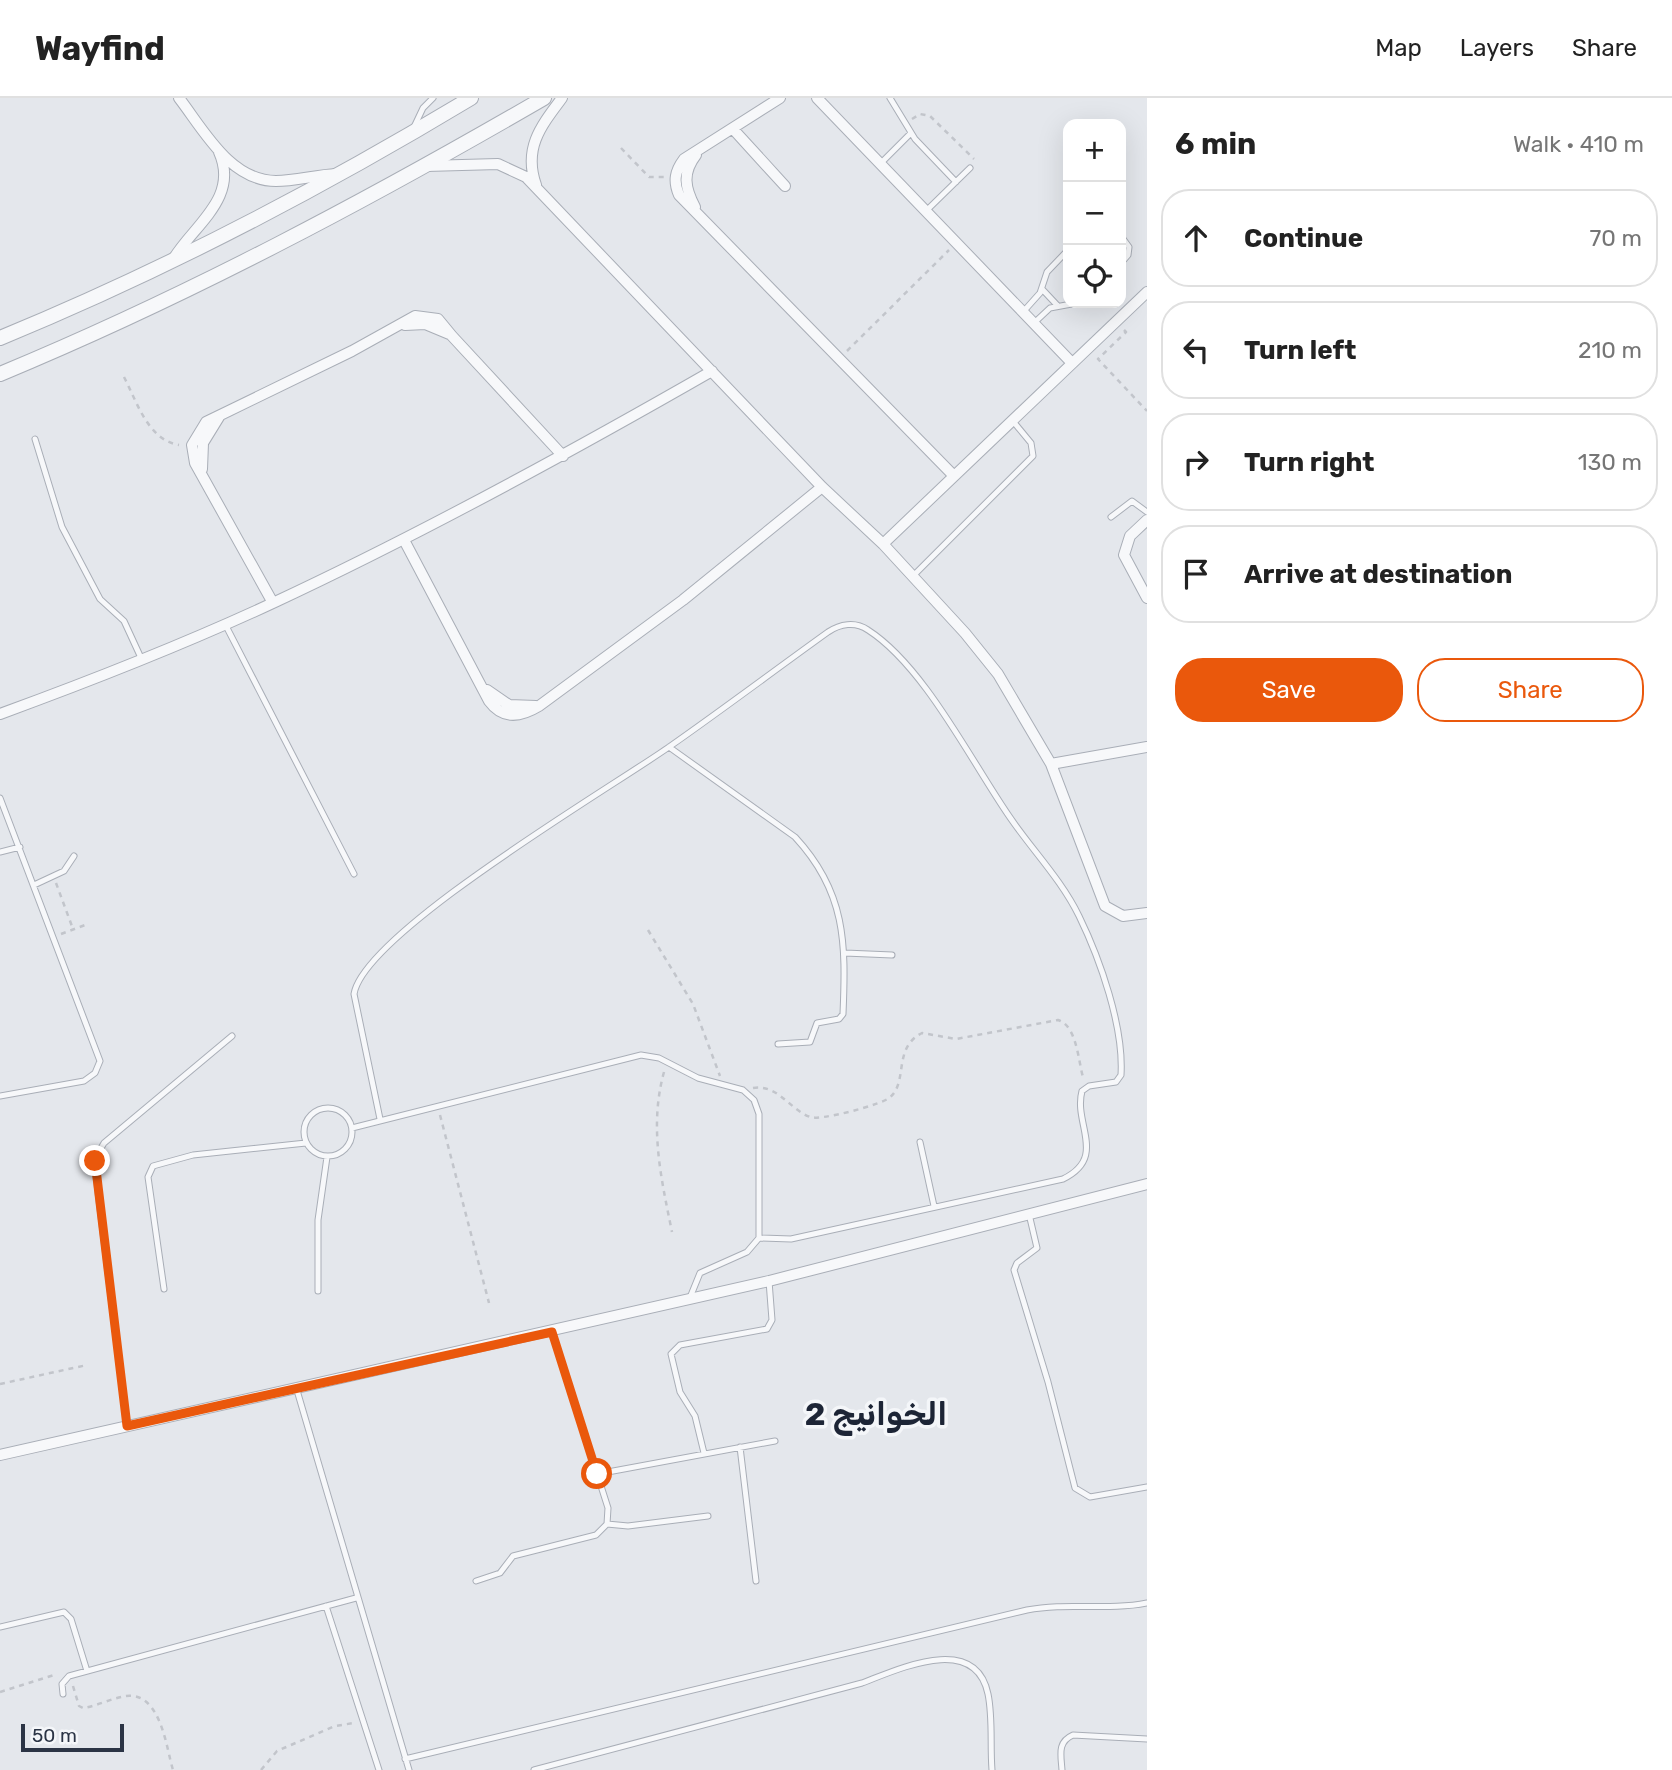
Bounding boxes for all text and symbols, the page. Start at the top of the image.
text: Wayfind [35,29,165,68]
text: Map [1375,34,1422,62]
text: Layers [1460,34,1534,62]
text: Share [1572,34,1637,62]
map controls [1063,119,1126,308]
button: + [1063,119,1126,182]
text: 6 min [1175,126,1256,162]
text: Walk · 410 m [1513,130,1644,158]
button: − [1063,182,1126,245]
icon: ahead [1177,219,1215,257]
text: Continue [1244,223,1363,254]
text: 70 m [1590,224,1642,252]
button: locate [1063,245,1126,308]
icon: left [1177,331,1215,369]
text: Turn left [1244,335,1356,366]
text: 210 m [1578,336,1642,364]
icon: right [1177,443,1215,481]
text: Turn right [1244,447,1374,478]
text: 130 m [1578,448,1642,476]
icon: arrive [1177,555,1215,593]
text: Arrive at destination [1244,559,1512,590]
button: Save [1175,658,1403,722]
button: Share [1417,658,1644,722]
route end [79,1145,110,1176]
district label: الخوانيج 2 [805,1395,947,1436]
route start [581,1458,612,1489]
scale bar [21,1721,124,1753]
text: 50 m [32,1724,77,1747]

